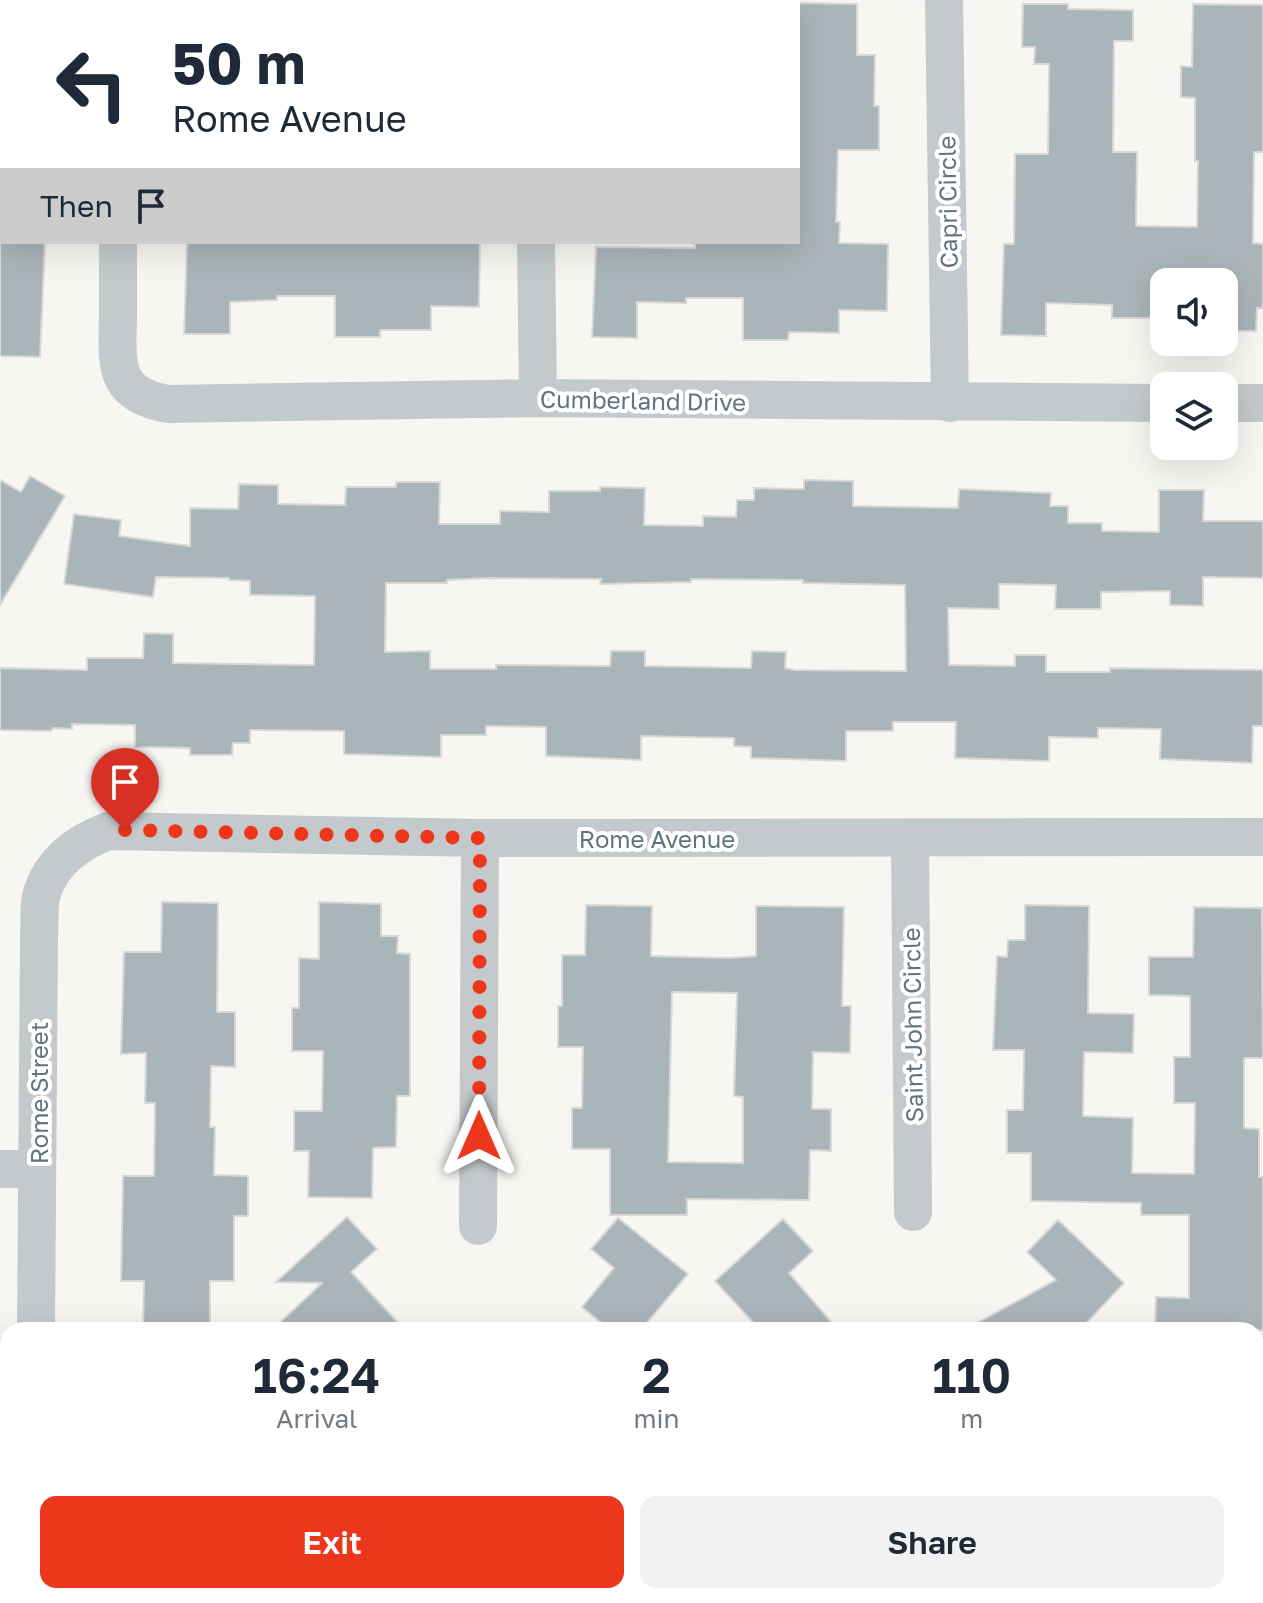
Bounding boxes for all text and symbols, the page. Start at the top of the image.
text: 50 m [172,29,306,96]
icon: left [40,32,144,136]
text: Rome Avenue [172,97,407,140]
street label: Capri Circle [931,135,963,269]
icon: arrive [129,184,173,228]
text: Then [40,188,113,224]
map controls [1150,268,1238,460]
button: sound [1150,268,1238,356]
button: layers [1150,372,1238,460]
street label: Cumberland Drive [540,384,746,416]
pin [91,748,159,830]
icon: arrive [103,760,147,804]
street label: Rome Avenue [579,824,735,853]
street label: Saint John Circle [896,927,928,1123]
street label: Rome Street [24,1022,53,1164]
position arrow [437,1094,521,1178]
text: 16:24 [253,1346,381,1404]
text: 2 [642,1346,671,1404]
text: 110 [932,1346,1011,1404]
text: Arrival [276,1403,357,1434]
text: min [633,1403,679,1434]
text: m [960,1403,983,1434]
button: Exit [40,1496,624,1588]
button: Share [640,1496,1224,1588]

